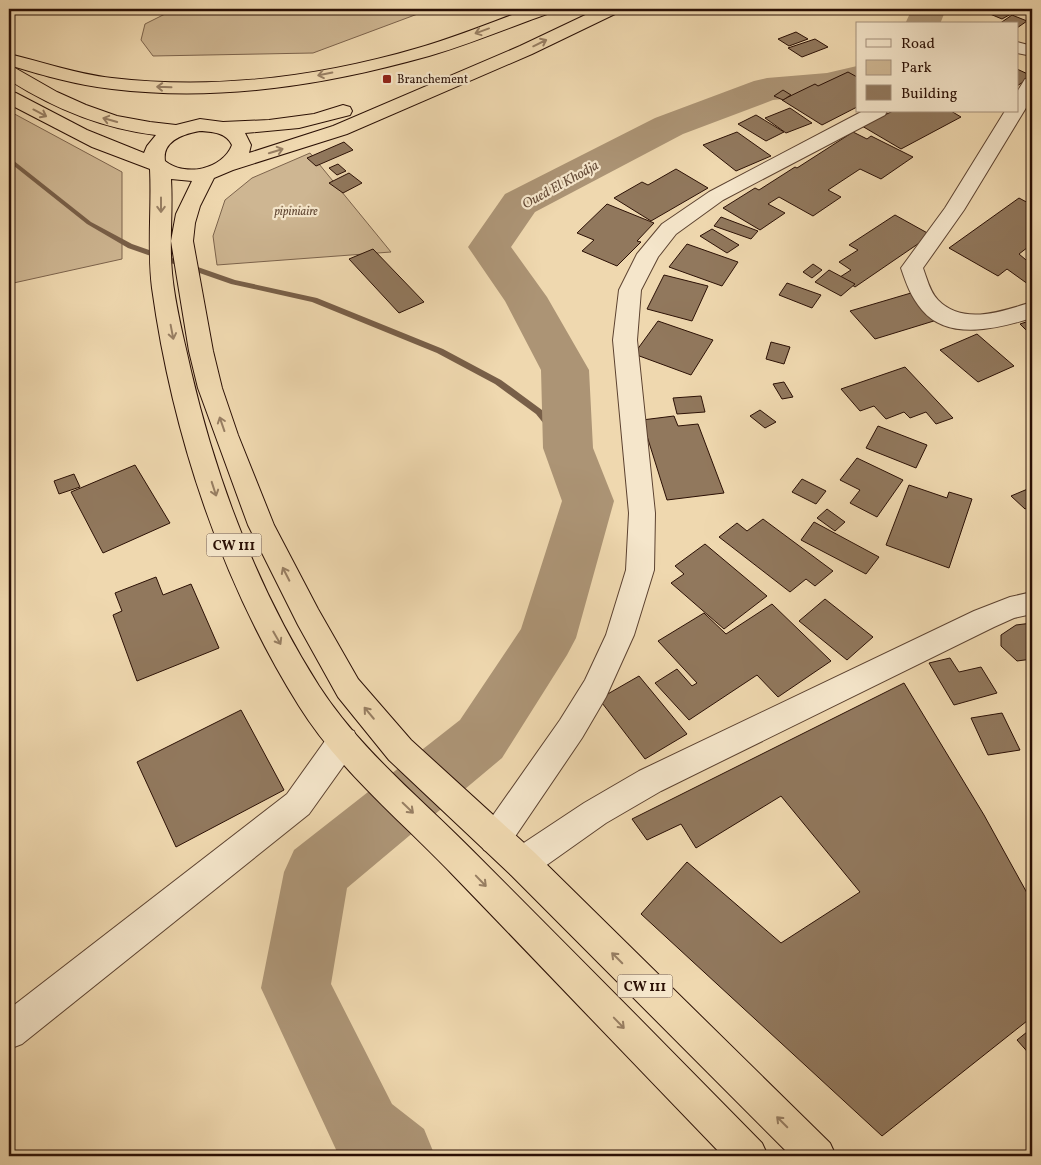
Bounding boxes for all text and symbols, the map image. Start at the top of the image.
legend [856,22,1018,112]
one-way arrow [475,27,490,36]
text: Road [901,34,935,55]
one-way arrow [532,38,547,47]
text: Park [901,58,932,79]
one-way arrow [318,70,334,79]
place label: Branchement [397,72,468,88]
marker: Branchement [381,73,393,85]
one-way arrow [156,83,172,92]
text: Building [901,84,958,105]
one-way arrow [32,109,47,119]
one-way arrow [103,114,119,124]
one-way arrow [268,145,284,155]
water label: Oued El Khodja [519,156,603,214]
one-way arrow [156,196,166,212]
park label: pipiniaire [274,204,318,220]
one-way arrow [167,323,177,339]
one-way arrow [217,417,227,433]
one-way arrow [209,480,219,496]
road number: CW 111 [206,534,262,556]
one-way arrow [281,567,290,582]
one-way arrow [272,630,282,645]
one-way arrow [363,706,375,719]
one-way arrow [402,802,414,815]
one-way arrow [475,875,487,887]
one-way arrow [611,952,624,964]
road number: CW 111 [618,974,672,998]
one-way arrow [613,1016,625,1029]
one-way arrow [776,1116,789,1128]

